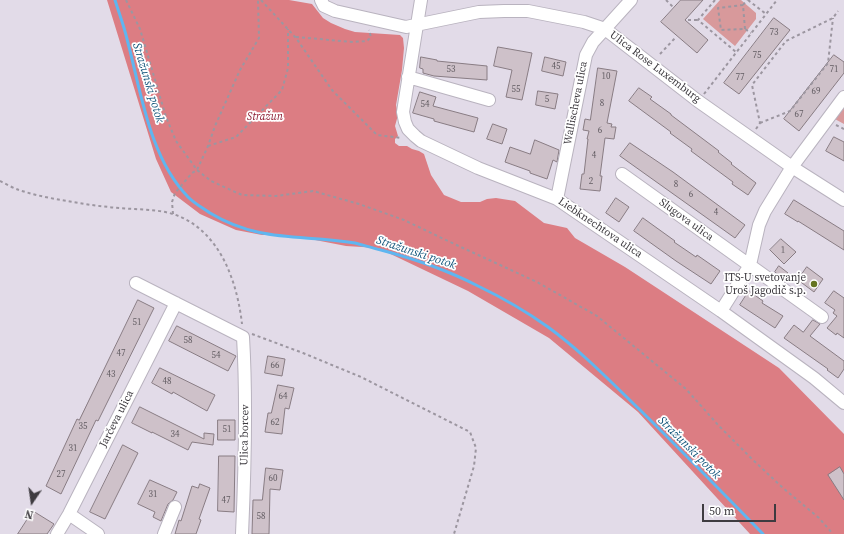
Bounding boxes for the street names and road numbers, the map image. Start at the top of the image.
street label: Ulica Rose Luxemburg [607,28,703,106]
street label: Wallischeva ulica [561,60,591,146]
street label: Liebknechtova ulica [555,195,645,261]
street label: Slugova ulica [656,196,716,244]
street label: Jarčeva ulica [97,388,137,450]
street label: Ulica borcev [238,404,252,466]

